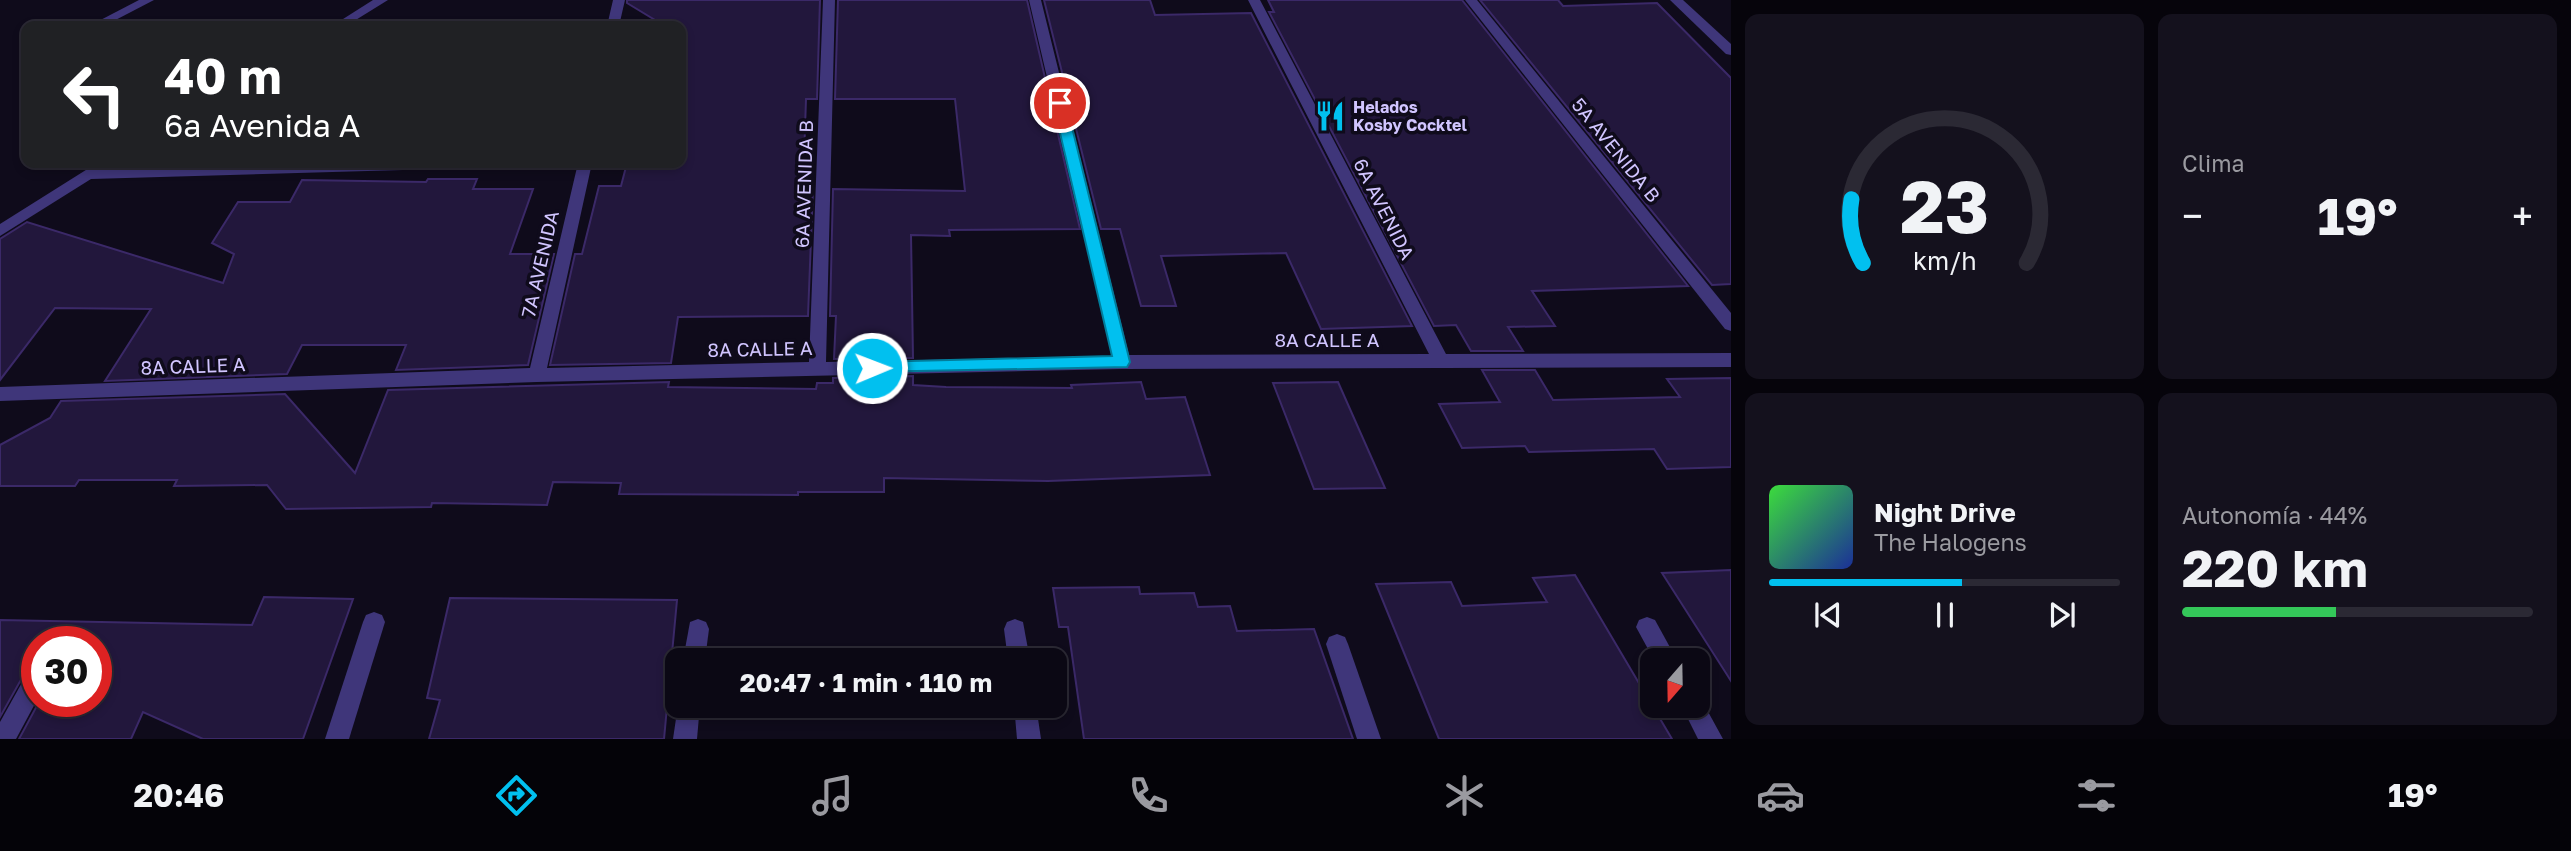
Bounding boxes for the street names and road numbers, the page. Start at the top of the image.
street label: 5A AVENIDA B [1567,93,1665,206]
street label: 6A AVENIDA B [790,120,817,248]
street label: 6A AVENIDA [1349,154,1420,263]
street label: 7A AVENIDA [516,208,563,320]
street label: 8A CALLE A [1274,328,1380,351]
street label: 8A CALLE A [707,336,813,361]
street label: 8A CALLE A [140,352,246,379]

